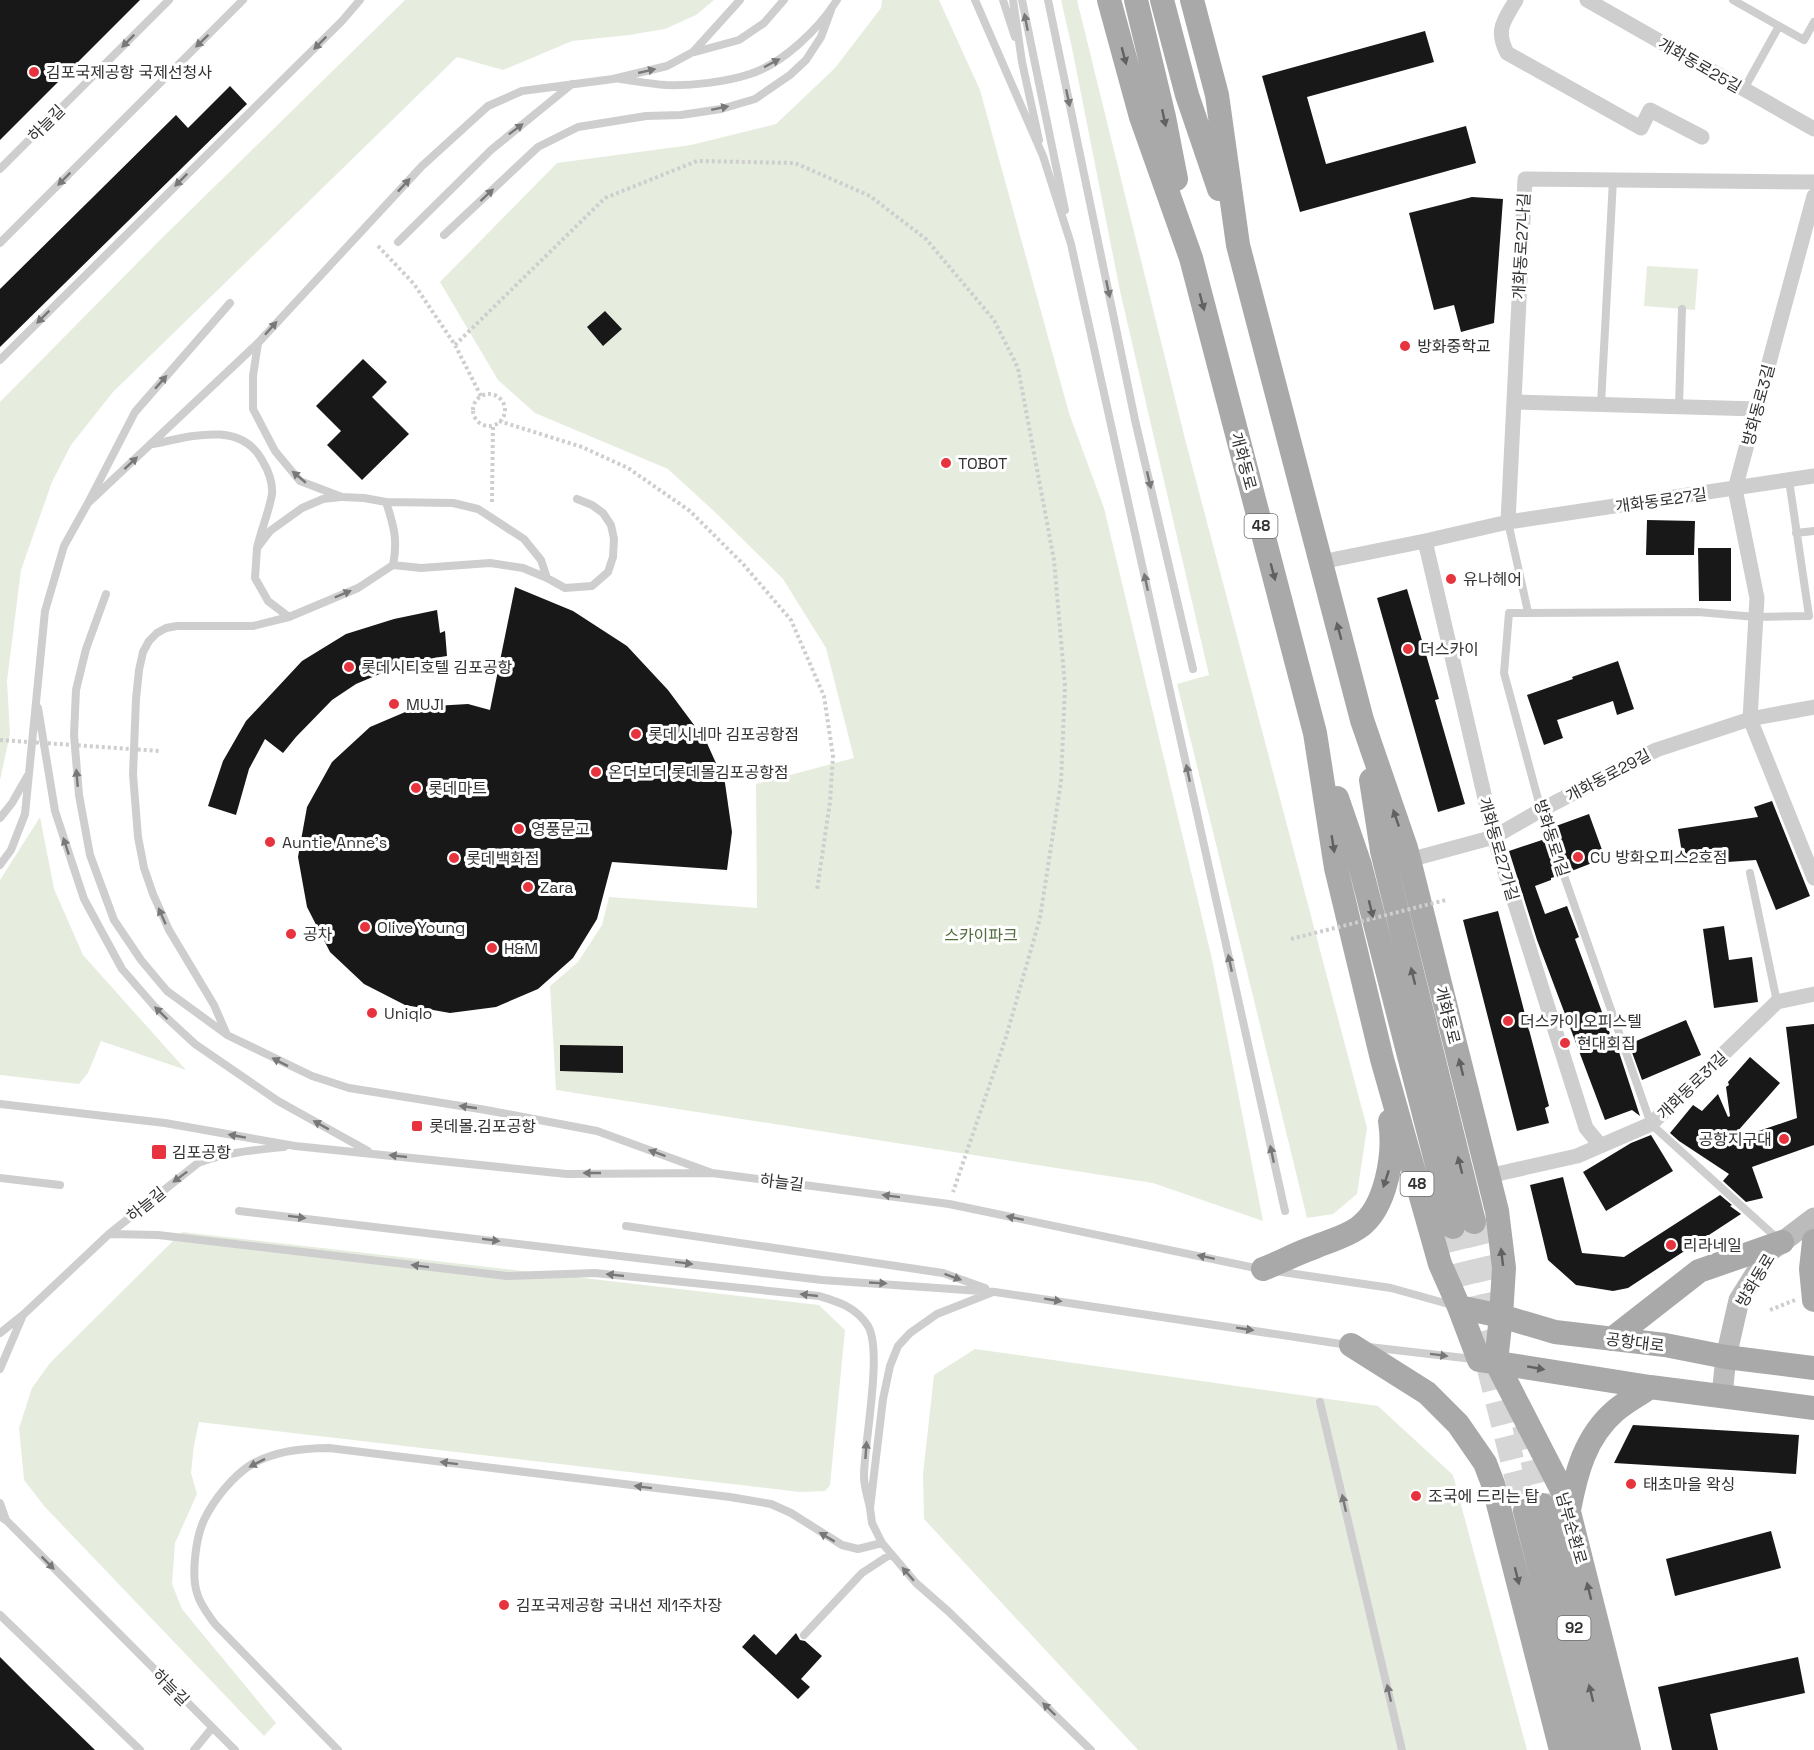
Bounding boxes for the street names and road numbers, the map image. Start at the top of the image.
street label: 개화동로25길 [1654,33,1745,98]
street label: 하늘길 [23,100,69,146]
street label: 개화동로27나길 [1508,192,1535,300]
street label: 방화동로3길 [1738,362,1779,448]
street label: 개화동로 [1226,430,1261,493]
street label: 개화동로27길 [1614,484,1708,517]
road number: 48 [1244,514,1278,538]
street label: 개화동로29길 [1562,744,1654,807]
street label: 개화동로27가길 [1474,795,1523,903]
street label: 방화동로1길 [1529,797,1574,880]
street label: 개화동로 [1430,984,1465,1046]
street label: 개화동로31길 [1653,1047,1732,1124]
street label: 하늘길 [759,1169,805,1196]
road number: 48 [1400,1172,1434,1196]
street label: 하늘길 [123,1182,170,1226]
street label: 방화동로 [1731,1249,1780,1311]
street label: 공항대로 [1604,1328,1666,1357]
street label: 남부순환로 [1551,1490,1592,1567]
road number: 92 [1558,1616,1590,1640]
street label: 하늘길 [148,1664,194,1710]

